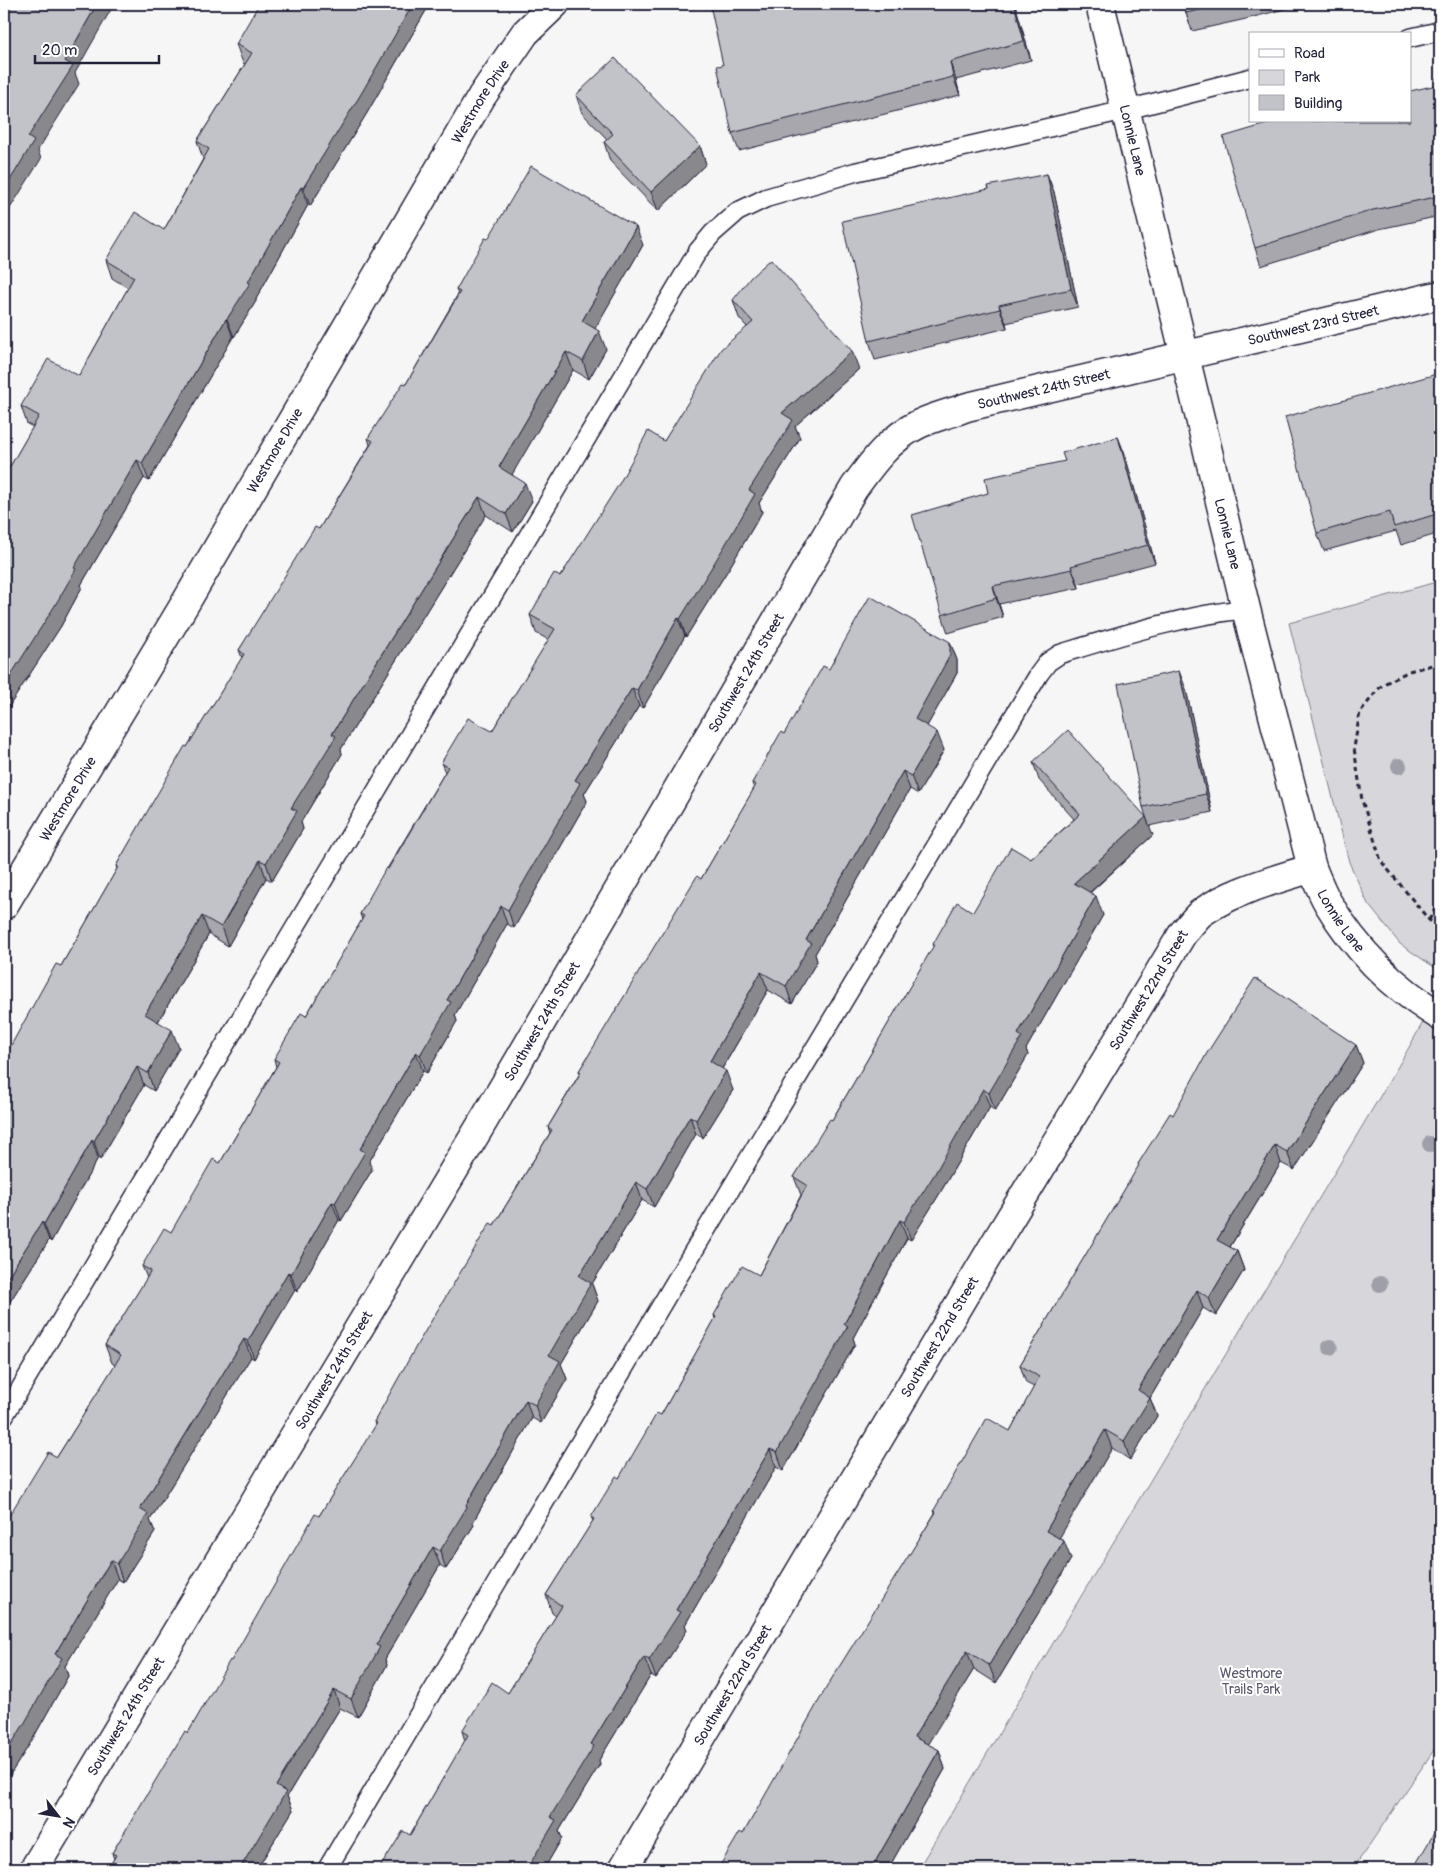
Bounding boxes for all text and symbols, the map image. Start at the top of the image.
scale bar [35,32,159,64]
legend [1249,32,1412,122]
text: 20 m [42,41,77,60]
text: Road [1294,44,1325,63]
street label: Westmore Drive [448,56,513,146]
text: Park [1294,68,1321,87]
text: Building [1294,94,1342,113]
street label: Lonnie Lane [1116,103,1150,177]
street label: Southwest 23rd Street [1246,301,1381,349]
street label: Southwest 24th Street [976,365,1112,413]
street label: Westmore Drive [243,405,306,496]
street label: Lonnie Lane [1211,497,1245,571]
street label: Southwest 24th Street [704,610,788,736]
street label: Westmore Drive [36,753,100,844]
street label: Lonnie Lane [1314,887,1368,956]
street label: Southwest 22nd Street [1105,926,1192,1053]
street label: Southwest 24th Street [500,958,583,1084]
street label: Southwest 22nd Street [897,1273,982,1401]
street label: Southwest 24th Street [292,1307,376,1433]
street label: Southwest 22nd Street [690,1621,775,1749]
street label: Southwest 24th Street [83,1654,168,1779]
park label: Westmore Trails Park [1220,1665,1282,1698]
north arrow [32,1790,82,1840]
text: N [59,1814,78,1831]

